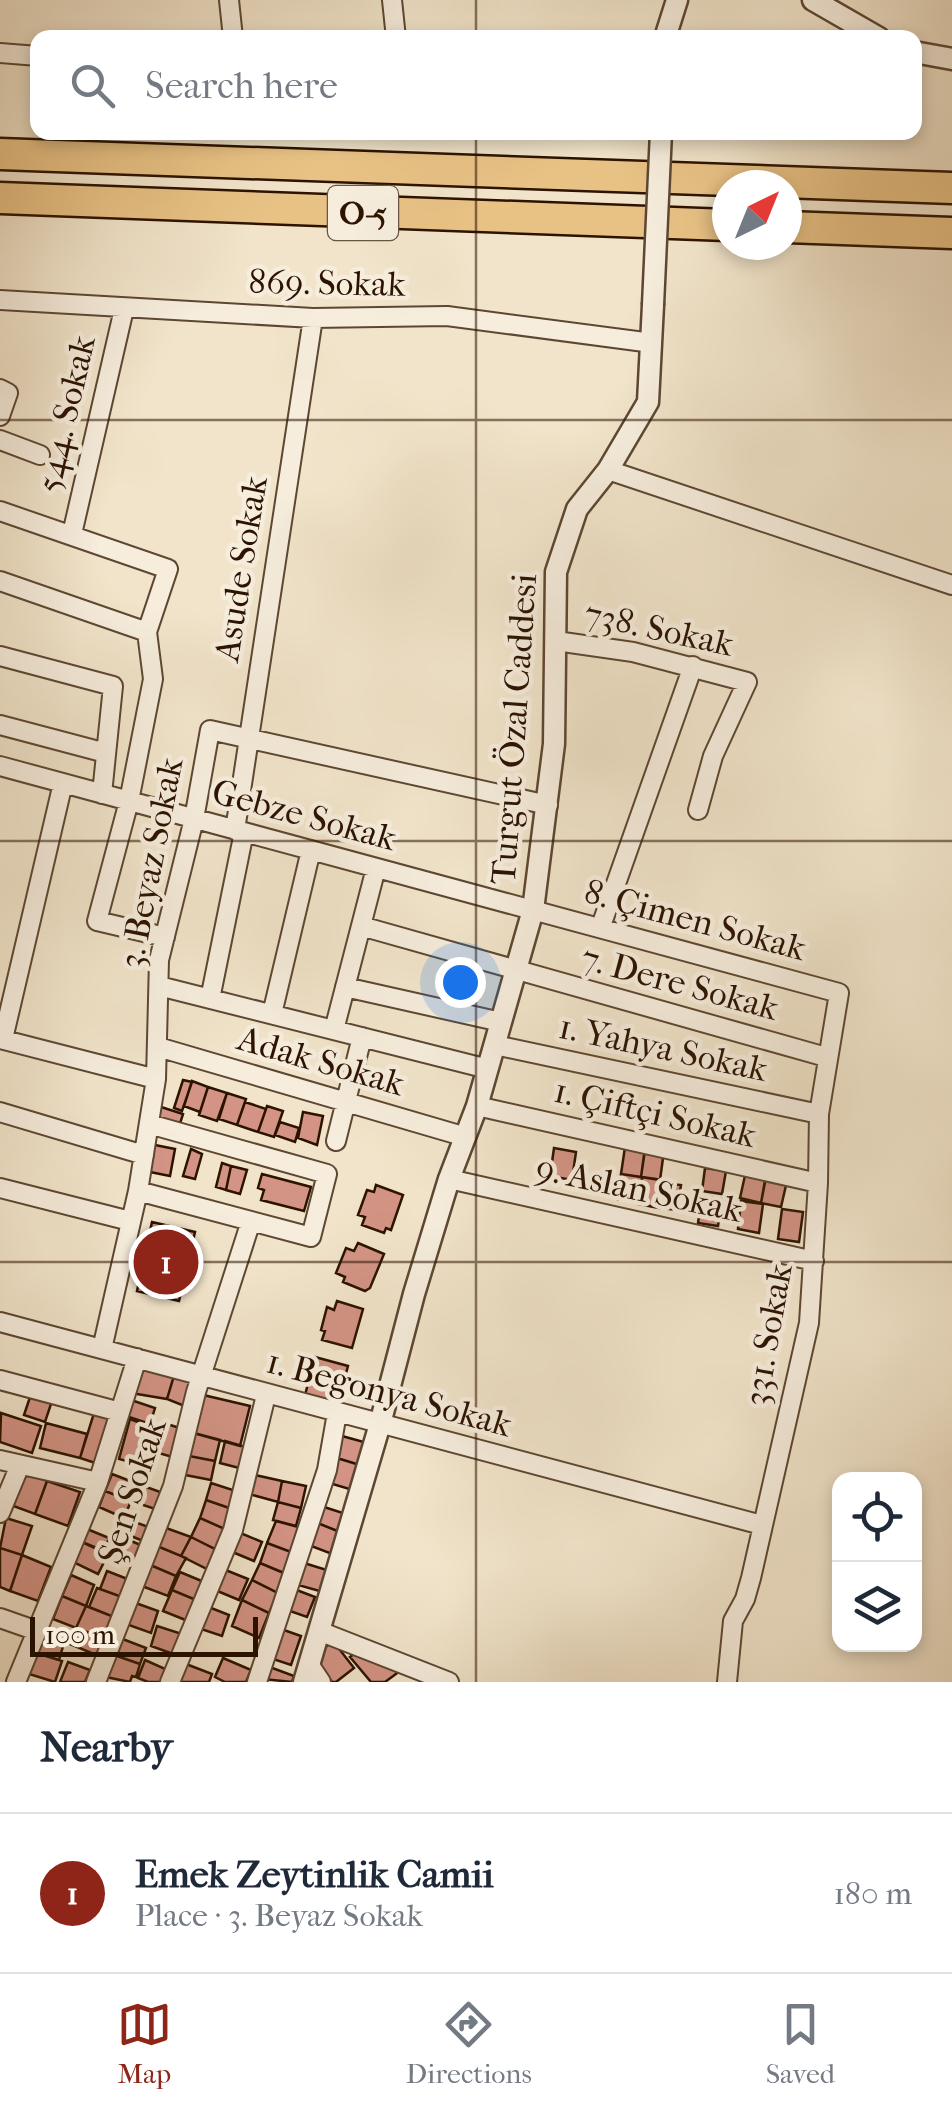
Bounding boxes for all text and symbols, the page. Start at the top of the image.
search box [30,30,922,140]
icon: search [65,58,120,113]
text: Search here [145,63,338,108]
north arrow [712,170,802,260]
road number: O-5 [328,186,398,240]
street label: 869. Sokak [248,261,407,305]
street label: 544. Sokak [28,331,104,496]
street label: Asude Sokak [206,473,276,666]
street label: Turgut Özal Caddesi [483,572,545,886]
street label: 738. Sokak [581,593,738,665]
street label: 3. Beyaz Sokak [111,753,192,972]
street label: Gebze Sokak [208,771,401,859]
street label: 8. Çimen Sokak [580,871,811,970]
street label: 7. Dere Sokak [577,937,784,1029]
your location [435,957,486,1008]
street label: 1. Yahya Sokak [555,1006,772,1090]
street label: Adak Sokak [231,1017,410,1105]
street label: 1. Çiftçi Sokak [550,1070,761,1157]
street label: 9. Aslan Sokak [532,1147,747,1231]
pin: 1 [134,1224,198,1300]
street label: 331. Sokak [735,1260,801,1409]
street label: 1. Begonya Sokak [262,1341,517,1446]
street label: Şen Sokak [89,1412,175,1569]
map controls [832,1472,922,1652]
button: locate [832,1472,922,1562]
button: layers [832,1562,922,1652]
scale bar [30,1612,258,1656]
text: 100 m [45,1618,115,1651]
text: Nearby [40,1723,172,1772]
text: Emek Zeytinlik Camii [135,1852,494,1897]
text: 1 [67,1875,78,1912]
text: 180 m [833,1875,912,1912]
text: Place · 3. Beyaz Sokak [135,1897,423,1934]
tab: Map [117,1997,172,2090]
tab: Directions [406,1997,532,2090]
tab: Saved [766,1997,835,2090]

